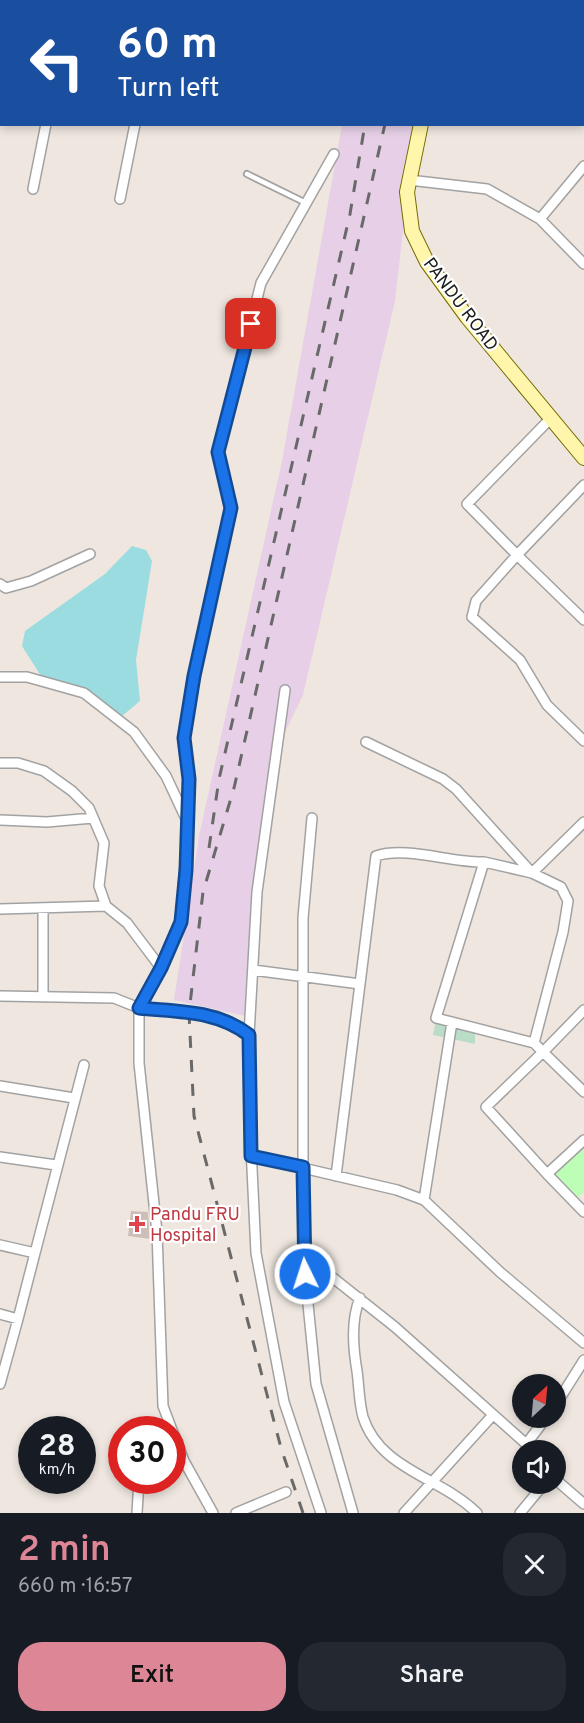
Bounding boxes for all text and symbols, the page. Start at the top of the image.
text: 60 m [117,20,218,73]
icon: left [18,24,96,102]
text: Turn left [117,72,219,106]
street label: PANDU ROAD [417,254,502,356]
pin [225,298,276,349]
icon: arrive [234,307,267,340]
place label: Pandu FRU Hospital [150,1204,240,1248]
marker: Pandu FRU Hospital [128,1215,146,1233]
position arrow [273,1242,337,1306]
north arrow [512,1374,566,1428]
map controls [512,1374,566,1494]
speed limit sign: 30 [108,1416,186,1494]
text: 28 [38,1429,76,1466]
button: sound [512,1440,566,1494]
text: km/h [39,1461,75,1480]
text: 2 min [18,1528,111,1574]
button: close [503,1533,566,1596]
text: 660 m · 16:57 [18,1574,132,1600]
button: Exit [18,1642,286,1711]
button: Share [298,1642,566,1711]

